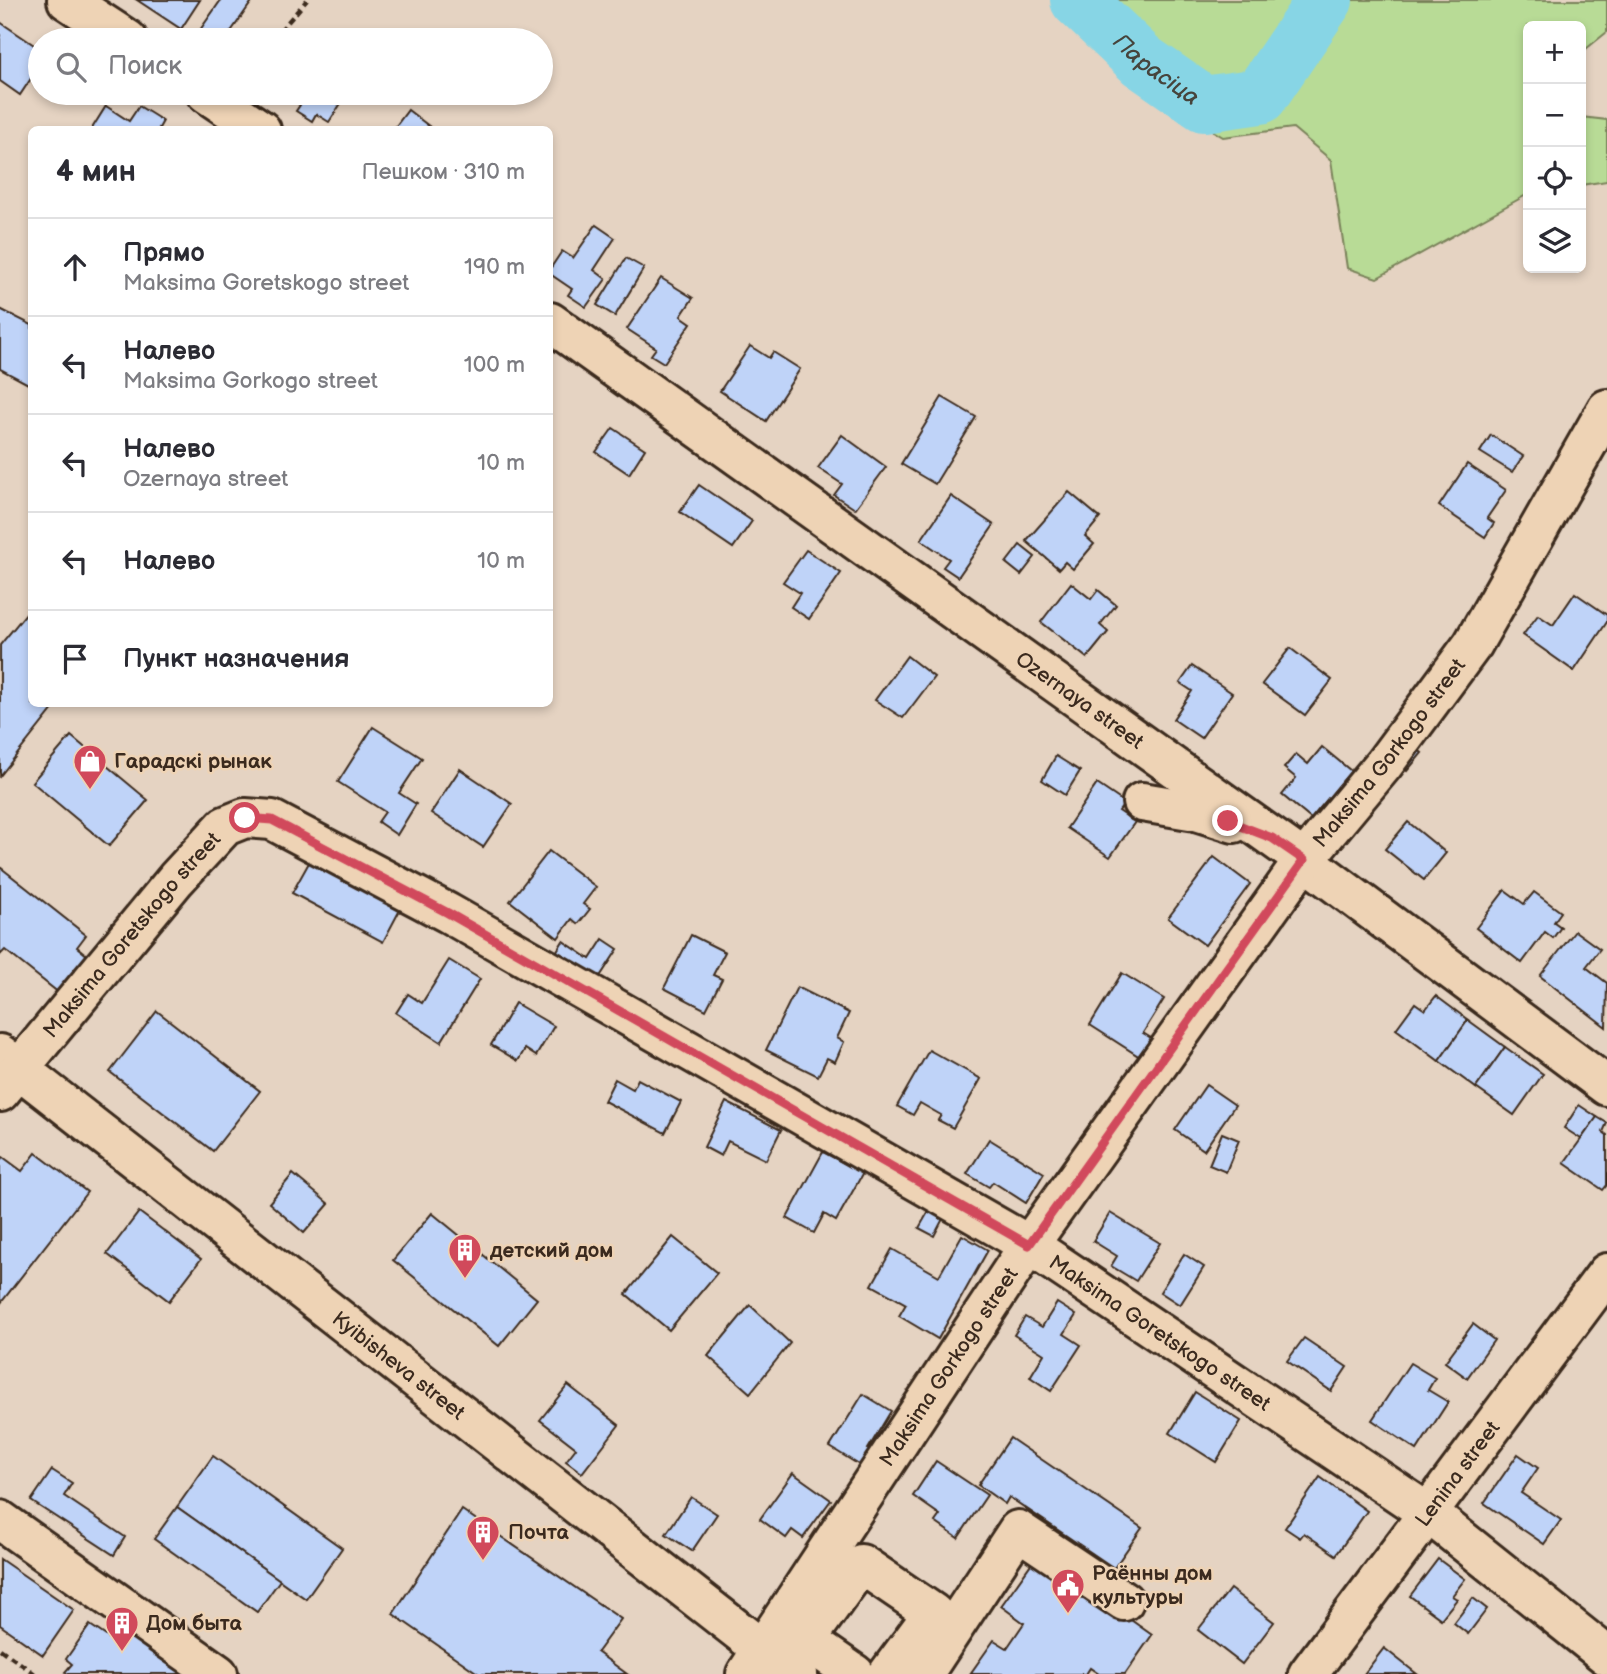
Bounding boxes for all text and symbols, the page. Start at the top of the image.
map controls [1523,21,1586,273]
button: + [1523,21,1586,84]
search box [28,28,553,105]
water label: Парасіца [1107,28,1205,112]
icon: search [52,48,90,86]
text: Поиск [108,51,182,82]
button: − [1523,84,1586,147]
button: locate [1523,147,1586,210]
text: 4 мин [56,154,136,190]
text: Пешком · 310 m [361,158,525,186]
button: layers [1523,210,1586,273]
text: Прямо [123,238,205,269]
icon: ahead [56,248,94,286]
text: 190 m [464,253,525,281]
text: Maksima Goretskogo street [123,269,409,297]
text: Налево [123,336,215,367]
icon: left [56,346,94,384]
text: 100 m [464,351,525,379]
text: Maksima Gorkogo street [123,367,378,395]
text: Налево [123,434,215,465]
icon: left [56,444,94,482]
text: 10 m [477,449,525,477]
text: Ozernaya street [123,465,288,493]
icon: left [56,542,94,580]
text: Налево [123,546,215,577]
text: 10 m [477,547,525,575]
icon: arrive [56,640,94,678]
text: Пункт назначения [123,644,349,675]
street label: Ozernaya street [1011,646,1149,755]
street label: Maksima Gorkogo street [1308,653,1471,853]
shop icon: Гарадскі рынак [71,742,109,791]
place label: Гарадскі рынак [114,749,272,774]
route start [229,802,260,833]
route end [1212,805,1243,836]
street label: Maksima Goretskogo street [38,827,226,1043]
building icon: детский дом [446,1231,484,1280]
place label: детский дом [489,1238,613,1263]
street label: Maksima Goretskogo street [1044,1250,1276,1417]
street label: Maksima Gorkogo street [874,1263,1024,1471]
street label: Kyibisheva street [327,1306,470,1426]
street label: Lenina street [1410,1416,1506,1532]
building icon: Почта [464,1513,502,1562]
place label: Почта [508,1520,570,1545]
place label: Раённы дом культуры [1092,1561,1213,1610]
public building icon: Раённы дом культуры [1049,1566,1087,1615]
building icon: Дом быта [103,1604,141,1653]
place label: Дом быта [146,1611,242,1636]

